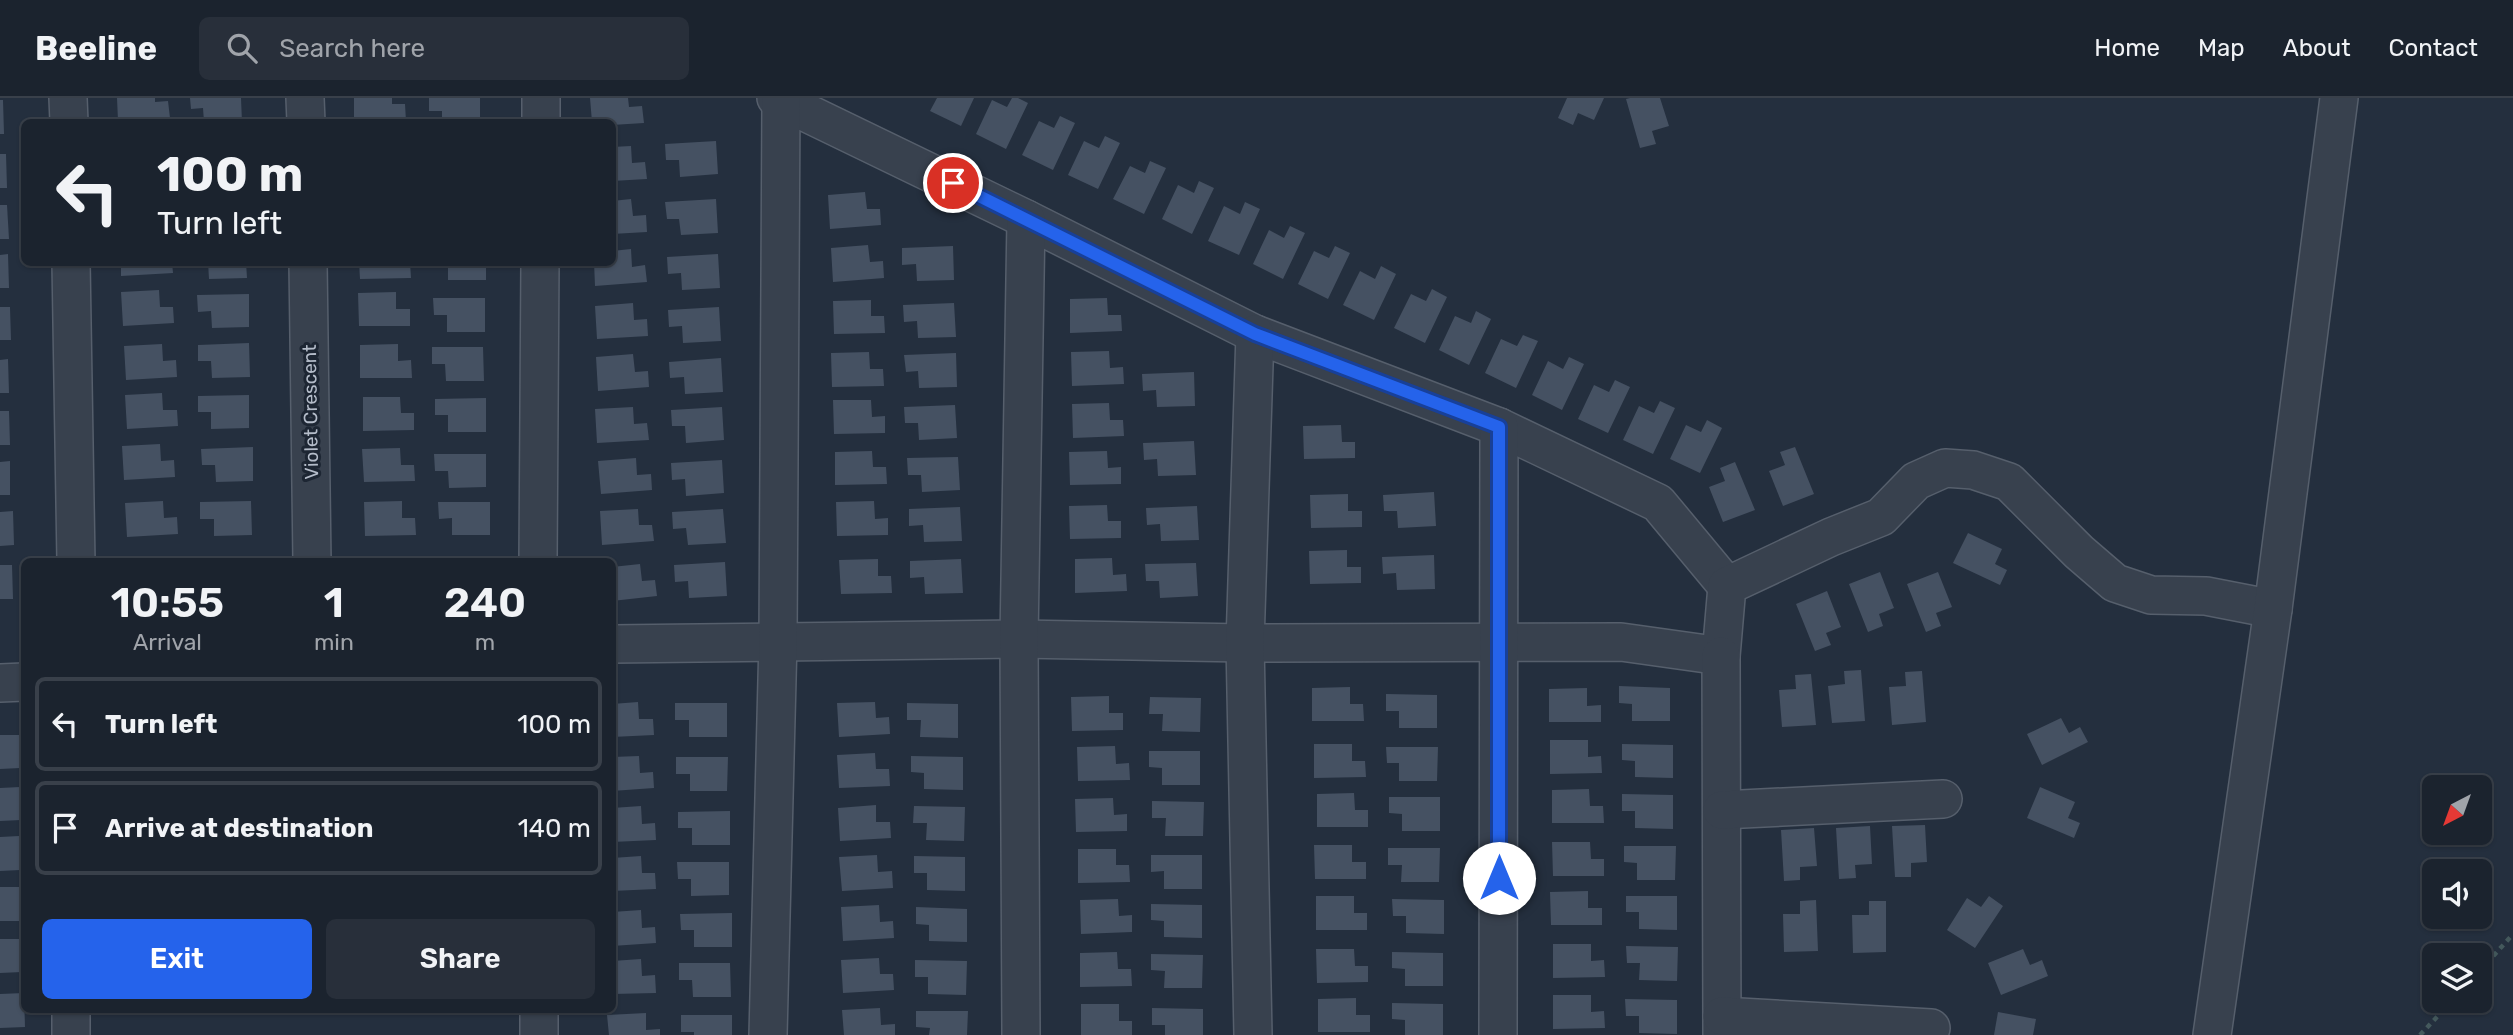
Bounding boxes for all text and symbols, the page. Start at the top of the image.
search box [199,17,689,80]
text: Beeline [35,29,157,68]
icon: search [223,29,261,67]
text: Search here [279,33,425,64]
text: Home [2094,34,2160,62]
text: Map [2198,34,2245,62]
text: About [2283,34,2351,62]
text: Contact [2389,34,2478,62]
text: 100 m [157,145,303,203]
icon: left [42,147,133,238]
pin [923,153,983,213]
icon: arrive [934,164,972,202]
text: Turn left [157,204,282,242]
street label: Violet Crescent [298,344,323,480]
text: 10:55 [111,578,224,628]
text: 1 [324,578,344,628]
text: 240 [444,578,526,628]
text: Arrival [133,628,202,656]
text: min [314,628,354,656]
text: m [475,628,495,656]
icon: left [46,705,84,743]
text: Turn left [105,709,217,740]
text: 100 m [517,709,591,740]
north arrow [2422,775,2492,845]
map controls [2422,775,2492,1013]
icon: arrive [46,809,84,847]
text: Arrive at destination [105,813,373,844]
text: 140 m [518,813,591,844]
position arrow [1462,841,1536,915]
button: sound [2422,859,2492,929]
button: Exit [42,919,312,999]
button: Share [326,919,595,999]
button: layers [2422,943,2492,1013]

